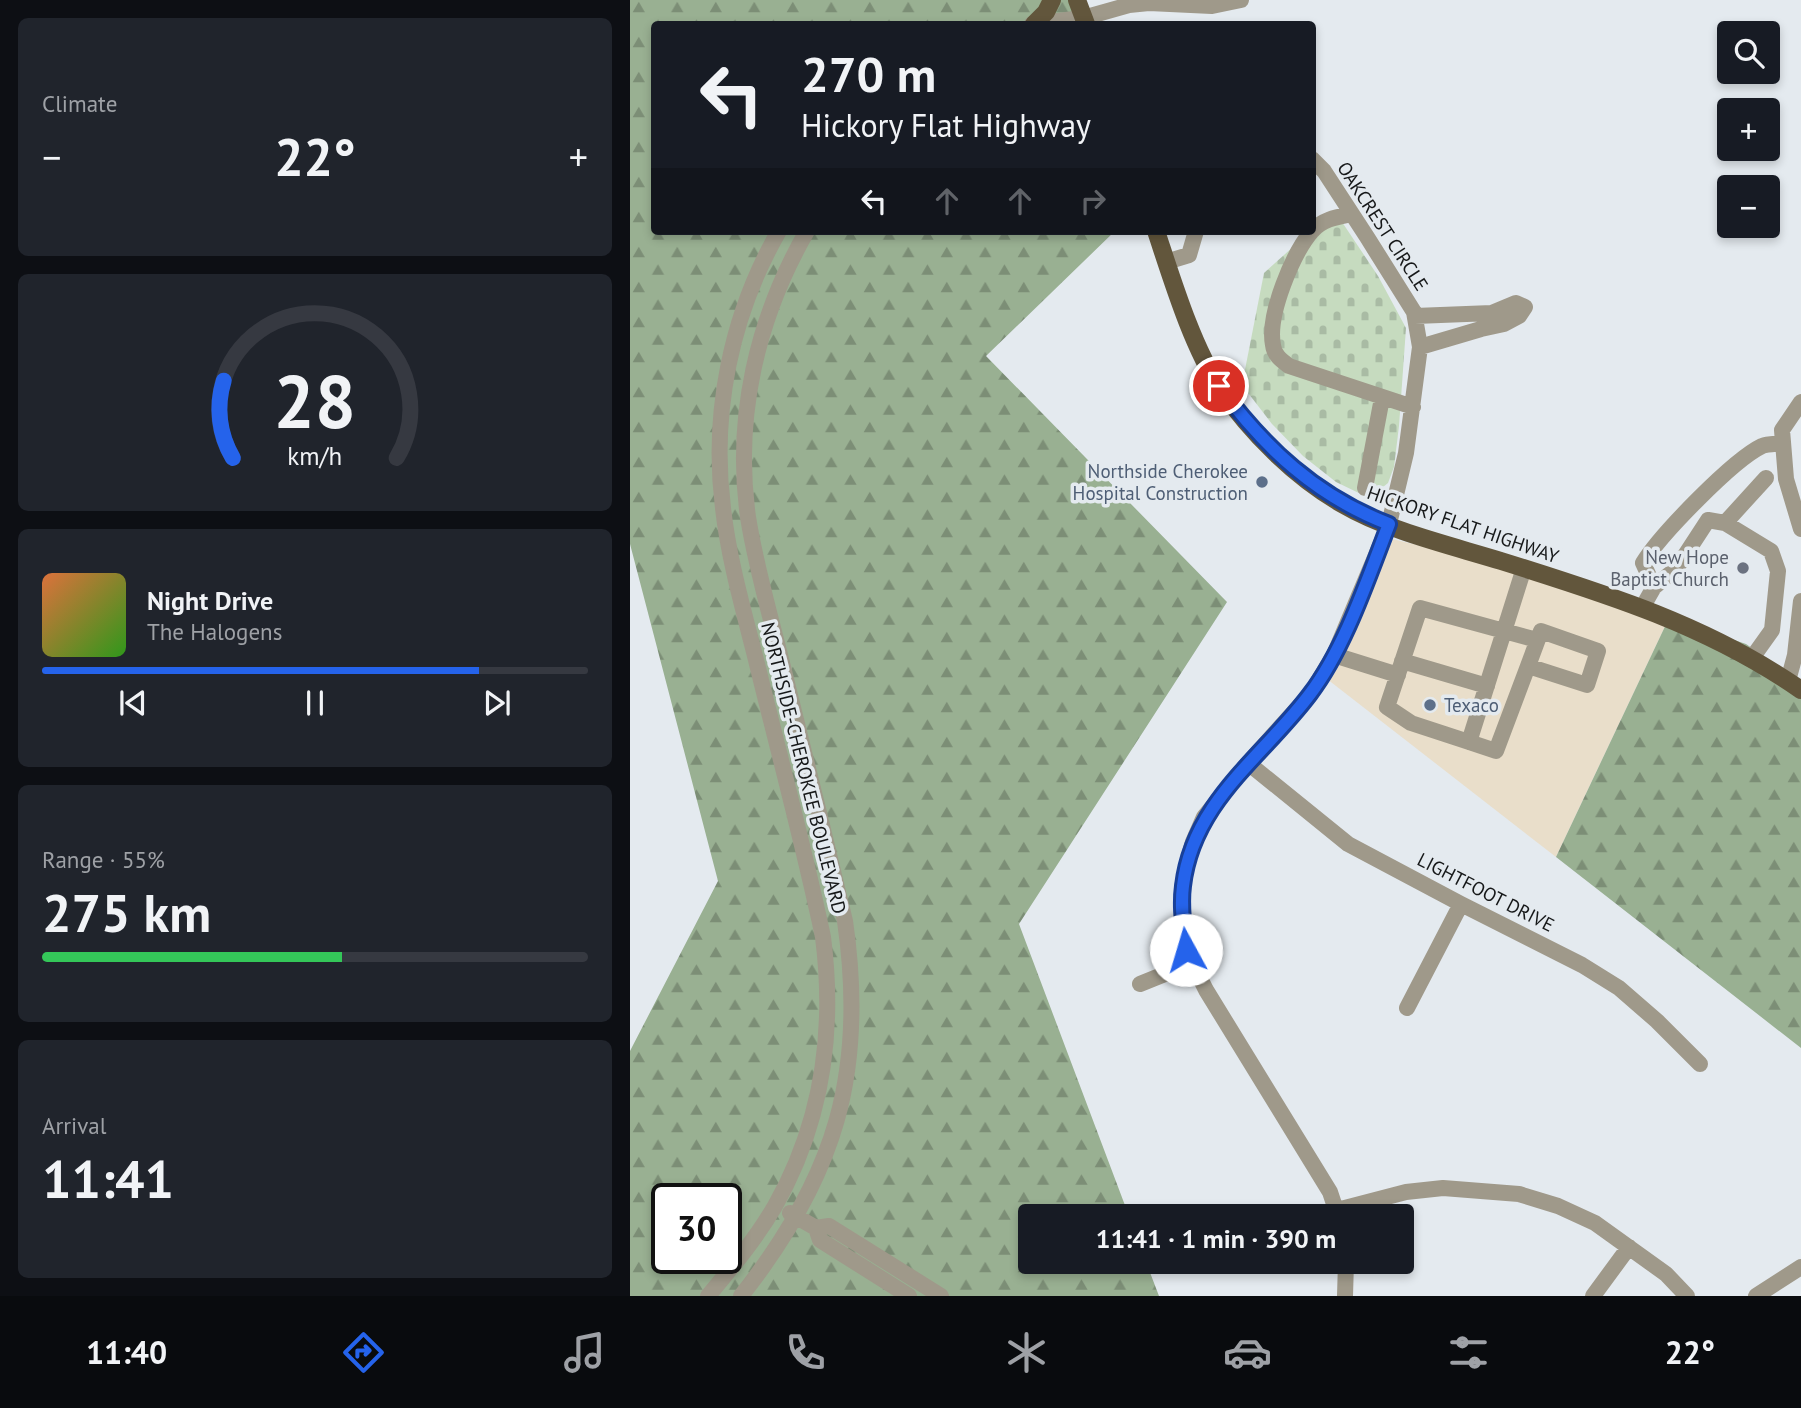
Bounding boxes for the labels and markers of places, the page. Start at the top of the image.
pin [1189,356,1249,416]
place label: Northside Cherokee Hospital Construction [1073,459,1248,505]
marker: Northside Cherokee Hospital Construction [1254,474,1270,490]
place label: New Hope Baptist Church [1610,545,1729,591]
marker: New Hope Baptist Church [1735,560,1751,576]
place label: Texaco [1444,693,1499,717]
marker: Texaco [1422,697,1438,713]

